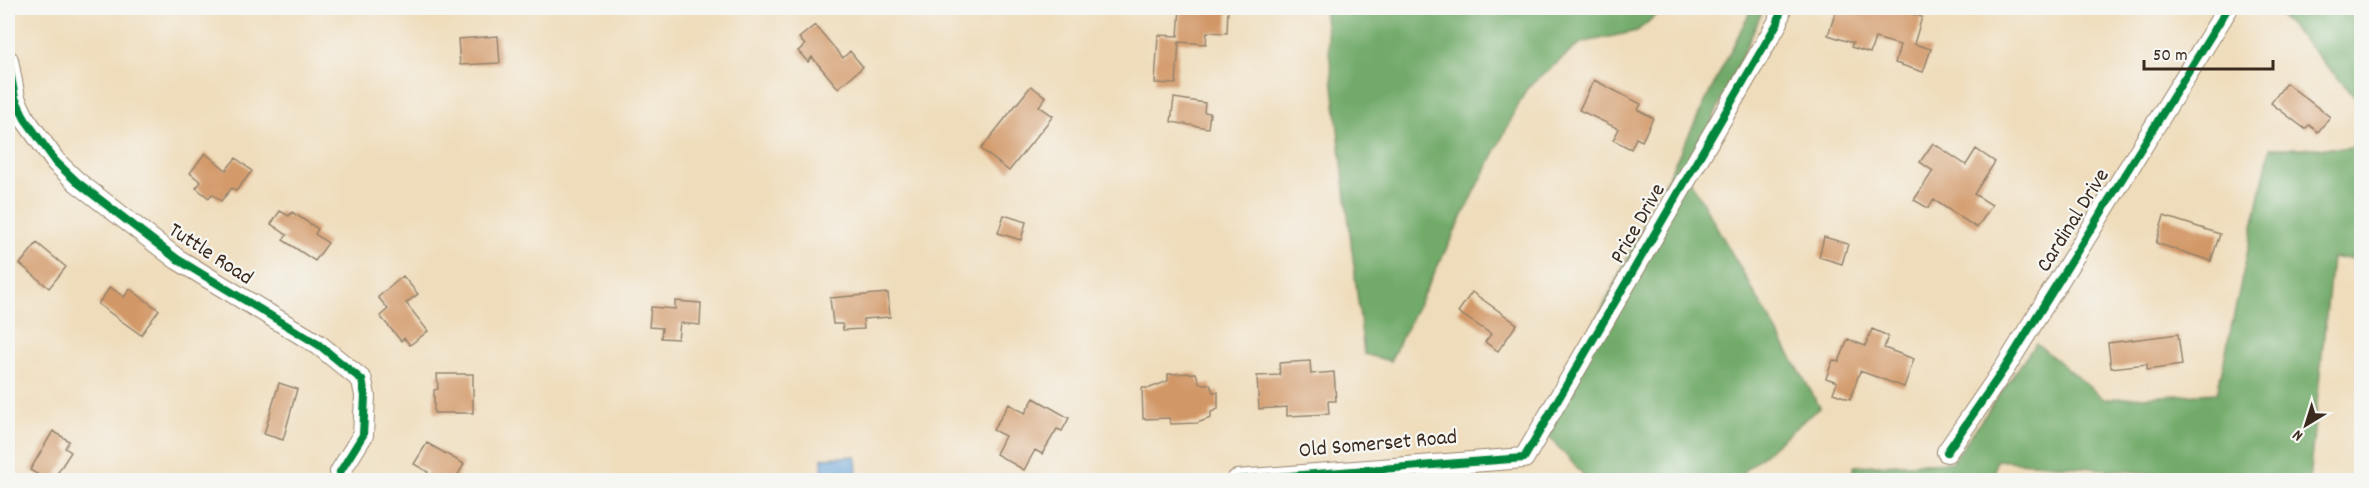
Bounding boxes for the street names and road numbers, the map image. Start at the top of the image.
street label: Cardinal Drive [2030,163,2118,279]
street label: Price Drive [1604,178,1674,270]
street label: Tuttle Road [161,216,259,294]
street label: Old Somerset Road [1297,423,1459,467]

